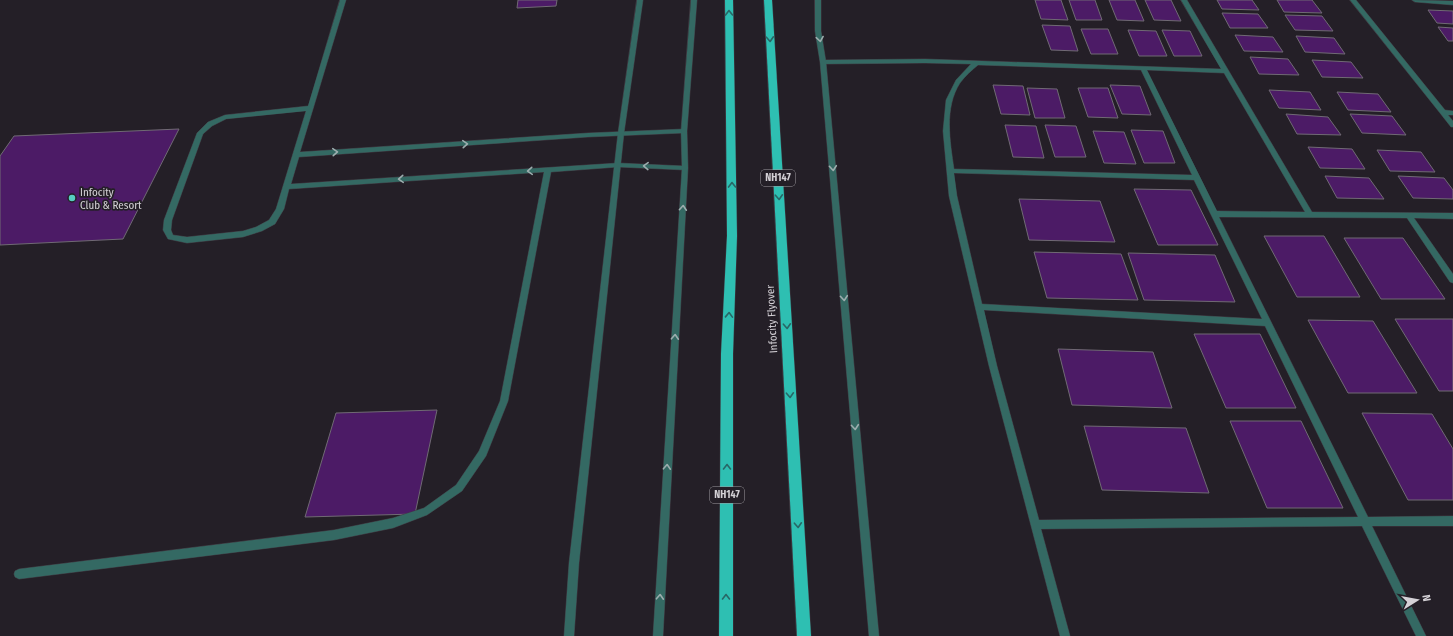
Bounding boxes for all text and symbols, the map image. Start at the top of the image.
one-way arrow [725,10,733,16]
one-way arrow [766,36,775,42]
one-way arrow [815,36,823,42]
one-way arrow [462,139,468,148]
one-way arrow [332,148,338,157]
one-way arrow [643,162,649,170]
one-way arrow [828,165,837,171]
one-way arrow [527,166,533,175]
road number: NH147 [761,170,795,186]
one-way arrow [398,175,404,184]
one-way arrow [727,182,736,188]
place label: Infocity Club & Resort [80,186,142,212]
marker: Infocity Club & Resort [67,193,77,203]
one-way arrow [775,194,784,200]
one-way arrow [678,205,687,211]
street label: Infocity Flyover [764,284,780,354]
one-way arrow [839,295,848,301]
one-way arrow [725,312,733,318]
one-way arrow [782,323,791,329]
one-way arrow [670,334,679,340]
one-way arrow [786,392,795,398]
one-way arrow [851,424,860,430]
one-way arrow [663,464,672,470]
one-way arrow [723,464,731,470]
road number: NH147 [710,487,744,503]
one-way arrow [793,522,802,528]
north arrow [1397,580,1437,620]
one-way arrow [656,594,665,600]
one-way arrow [722,594,730,600]
text: N [1419,594,1433,603]

